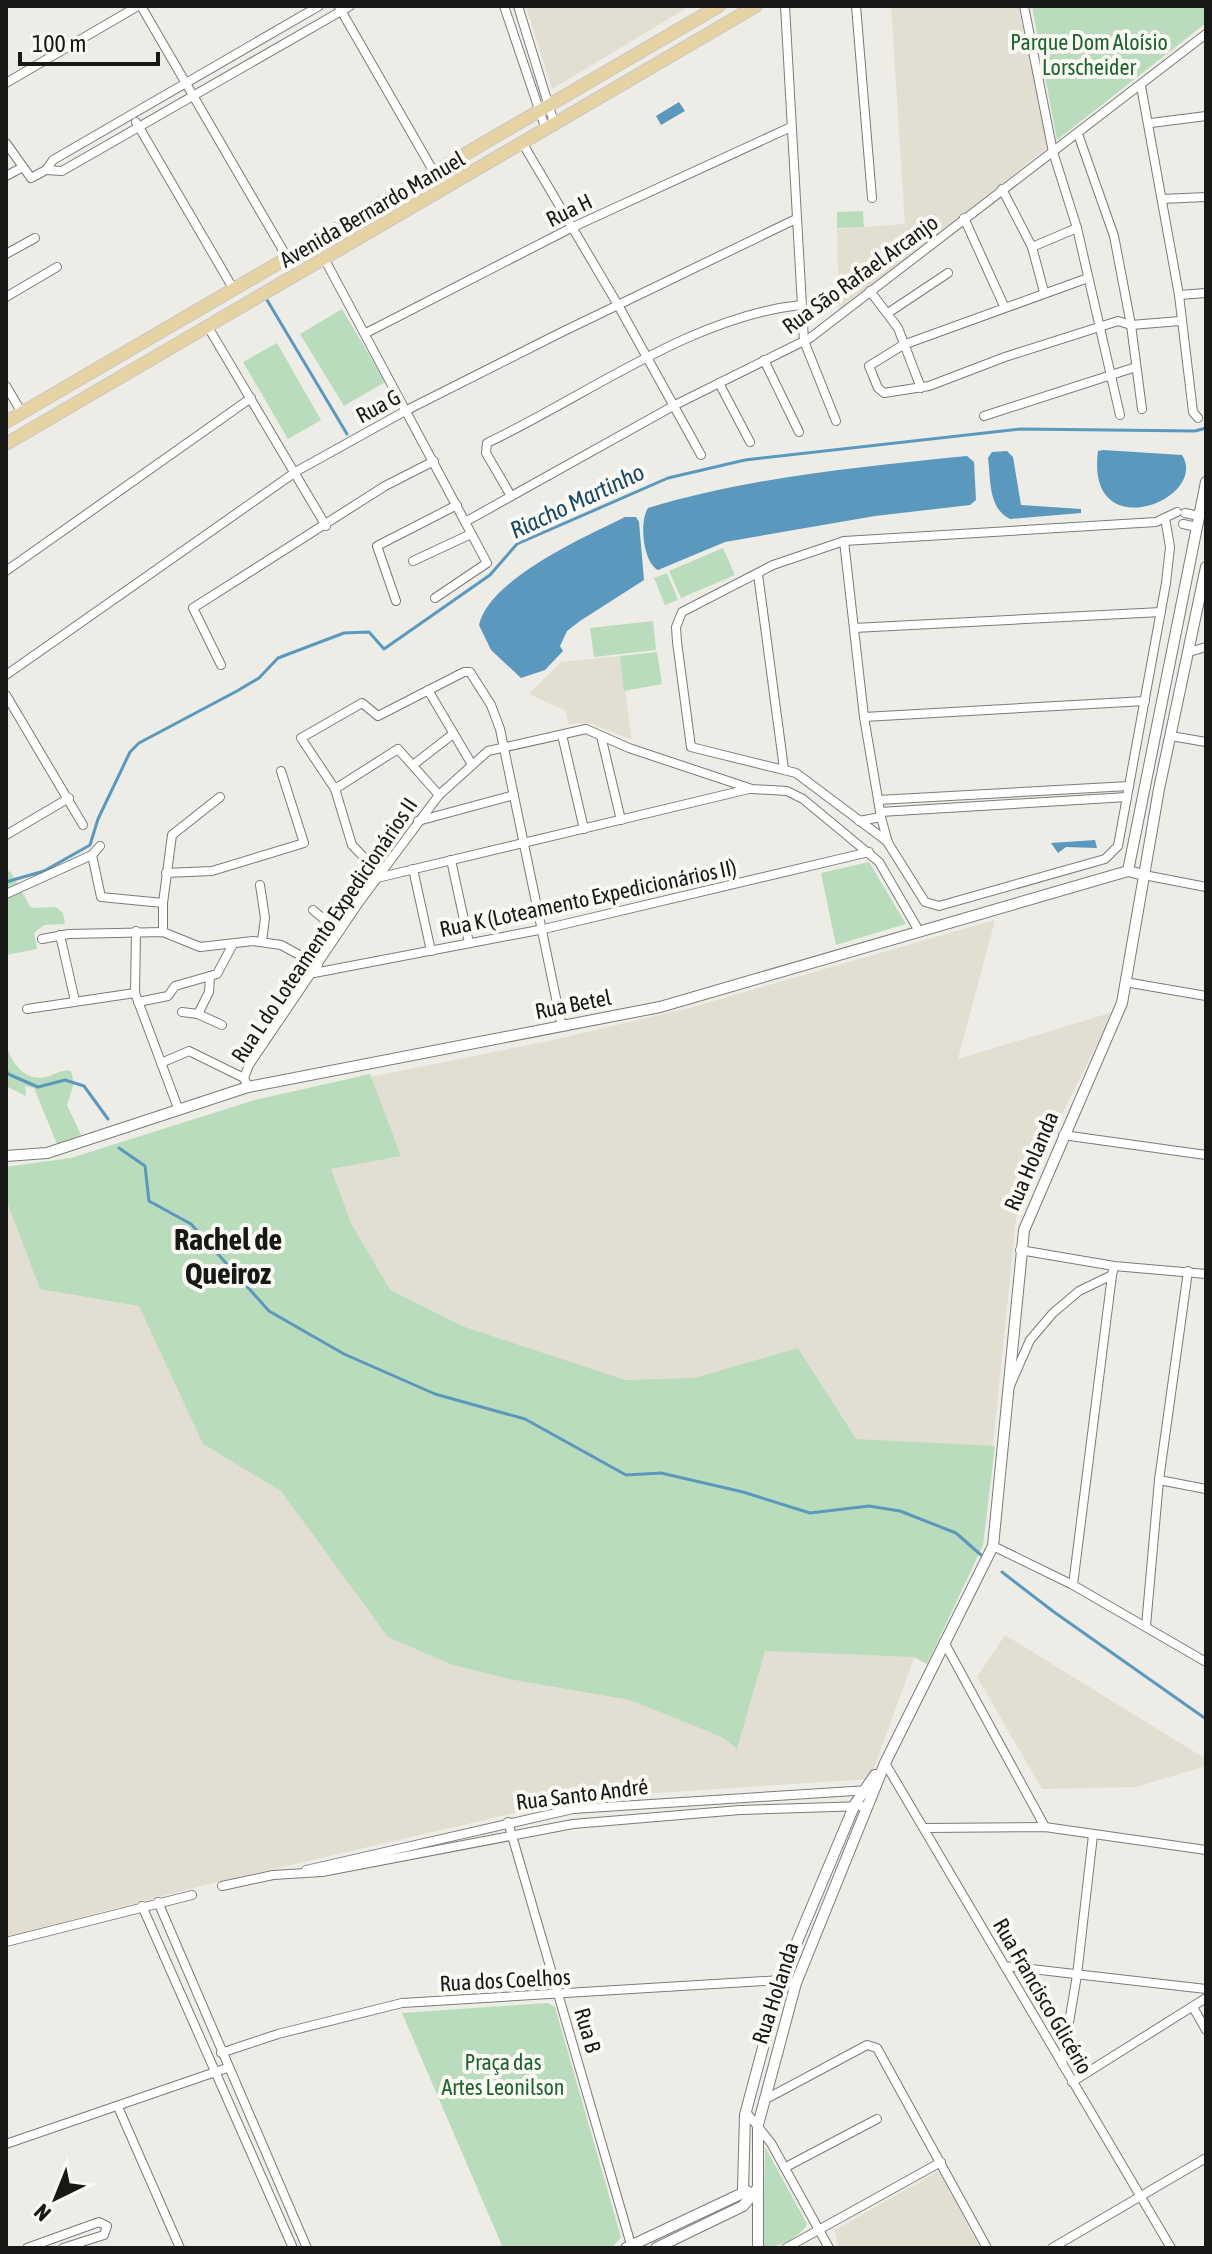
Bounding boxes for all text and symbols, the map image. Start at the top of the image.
scale bar [20,16,158,66]
park label: Parque Dom Aloísio Lorscheider [1010,29,1168,80]
text: 100 m [32,30,86,57]
street label: Avenida Bernardo Manuel [275,145,469,273]
street label: Rua H [542,188,596,232]
street label: Rua São Rafael Arcanjo [777,209,943,339]
street label: Rua G [351,384,405,428]
water label: Riacho Martinho [506,458,648,544]
street label: Rua L do Loteamento Expedicionários II [226,793,422,1067]
street label: Rua K (Loteamento Expedicionários II) [437,854,739,942]
street label: Rua Betel [533,984,614,1024]
street label: Rua Holanda [998,1107,1064,1215]
district label: Rachel de Queiroz [174,1222,282,1290]
street label: Rua Santo André [514,1773,650,1815]
street label: Rua Francisco Glicério [988,1914,1098,2078]
street label: Rua Holanda [746,1939,804,2047]
street label: Rua dos Coelhos [439,1964,571,1996]
street label: Rua B [569,2005,607,2056]
park label: Praça das Artes Leonilson [441,2049,565,2100]
north arrow [16,2158,96,2238]
text: N [29,2199,56,2227]

